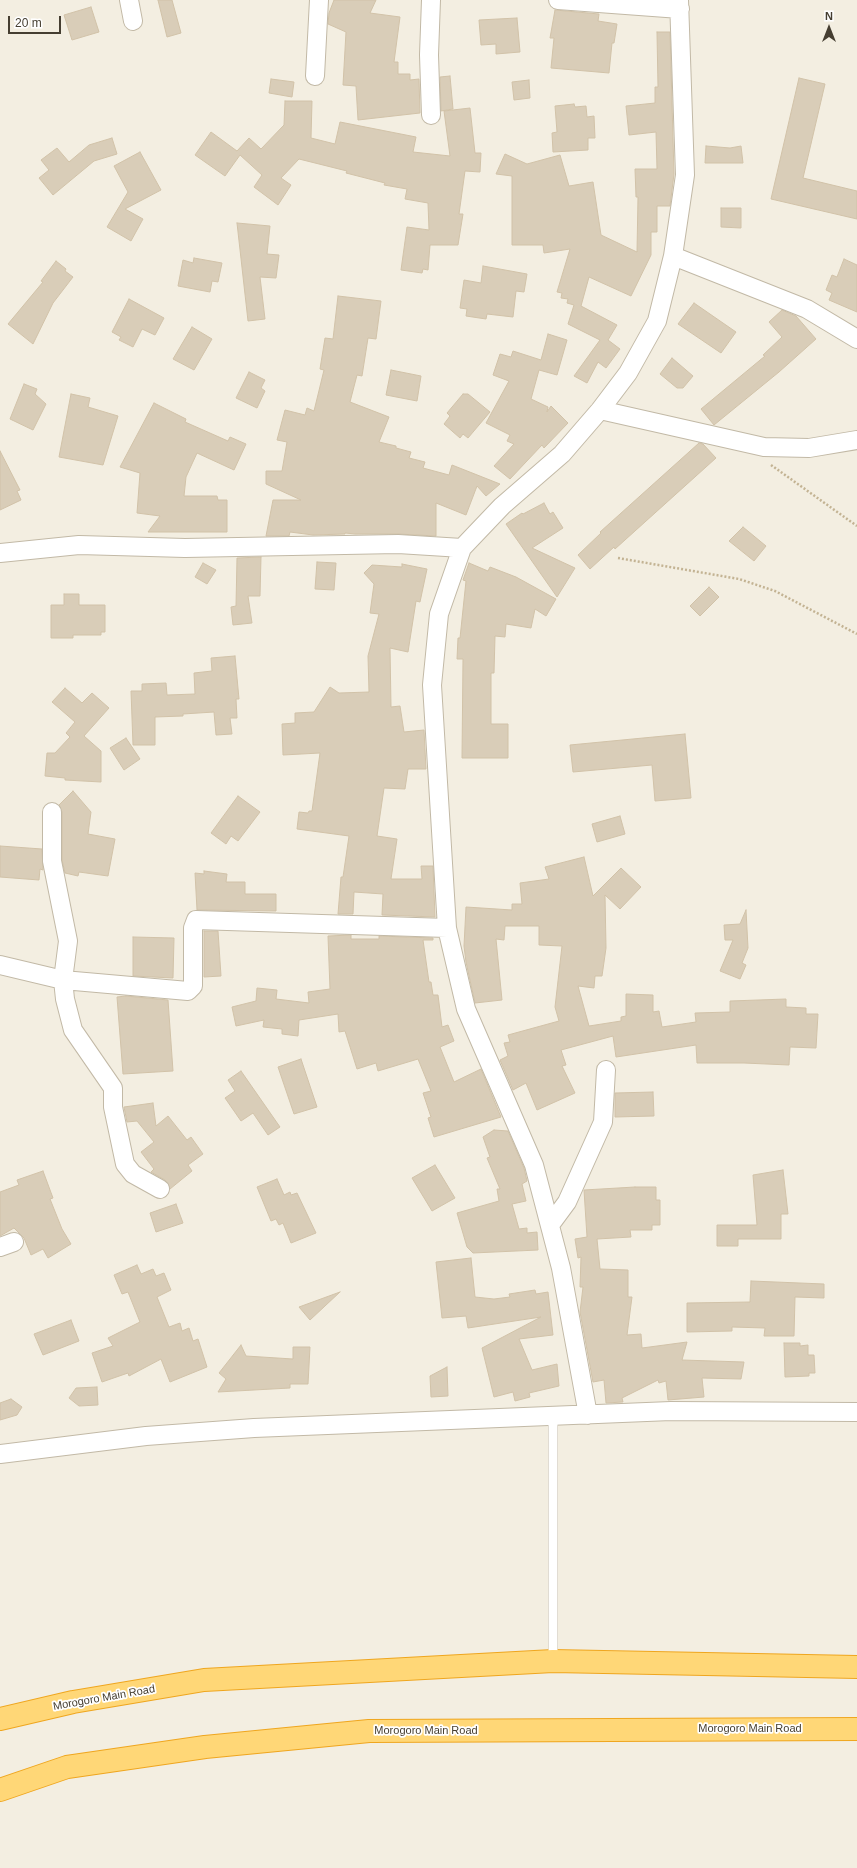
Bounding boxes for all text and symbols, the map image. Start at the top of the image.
scale bar [10,8,63,34]
north arrow [809,8,849,48]
text: N [825,10,833,22]
text: 20 m [15,16,42,30]
street label: Morogoro Main Road [52,1683,156,1713]
street label: Morogoro Main Road [698,1722,802,1736]
street label: Morogoro Main Road [374,1724,478,1738]

